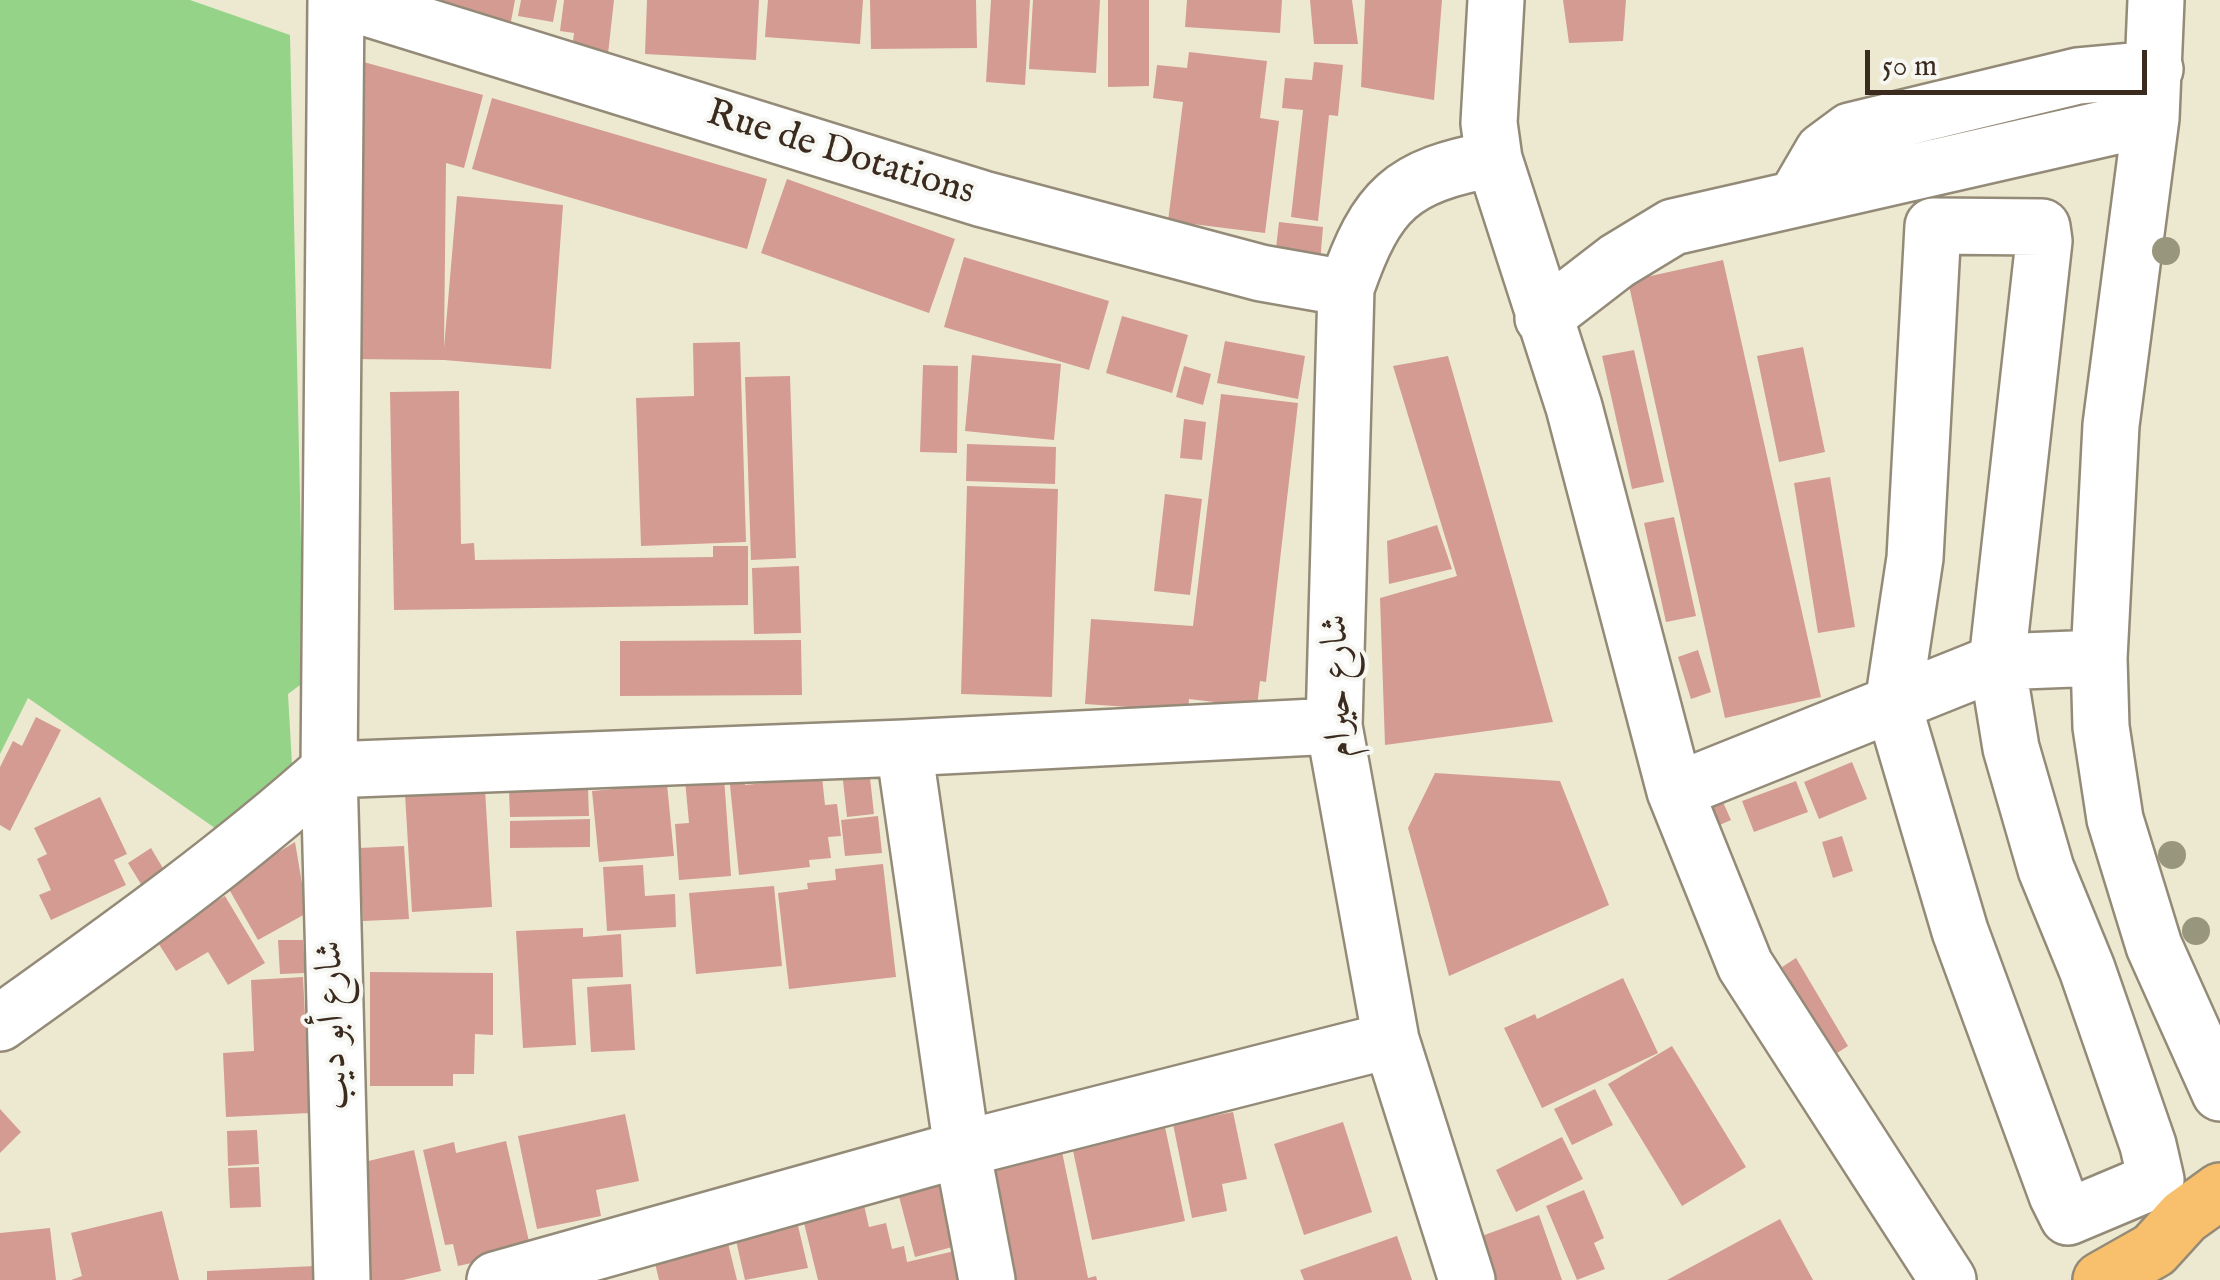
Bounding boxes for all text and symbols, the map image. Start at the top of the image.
scale bar [1870,30,2152,92]
text: 50 m [1882,48,1937,86]
street label: Rue de Dotations [701,93,979,217]
street label: شارع حيرام [1315,613,1365,759]
street label: شارع أبو ديب [309,940,361,1110]

